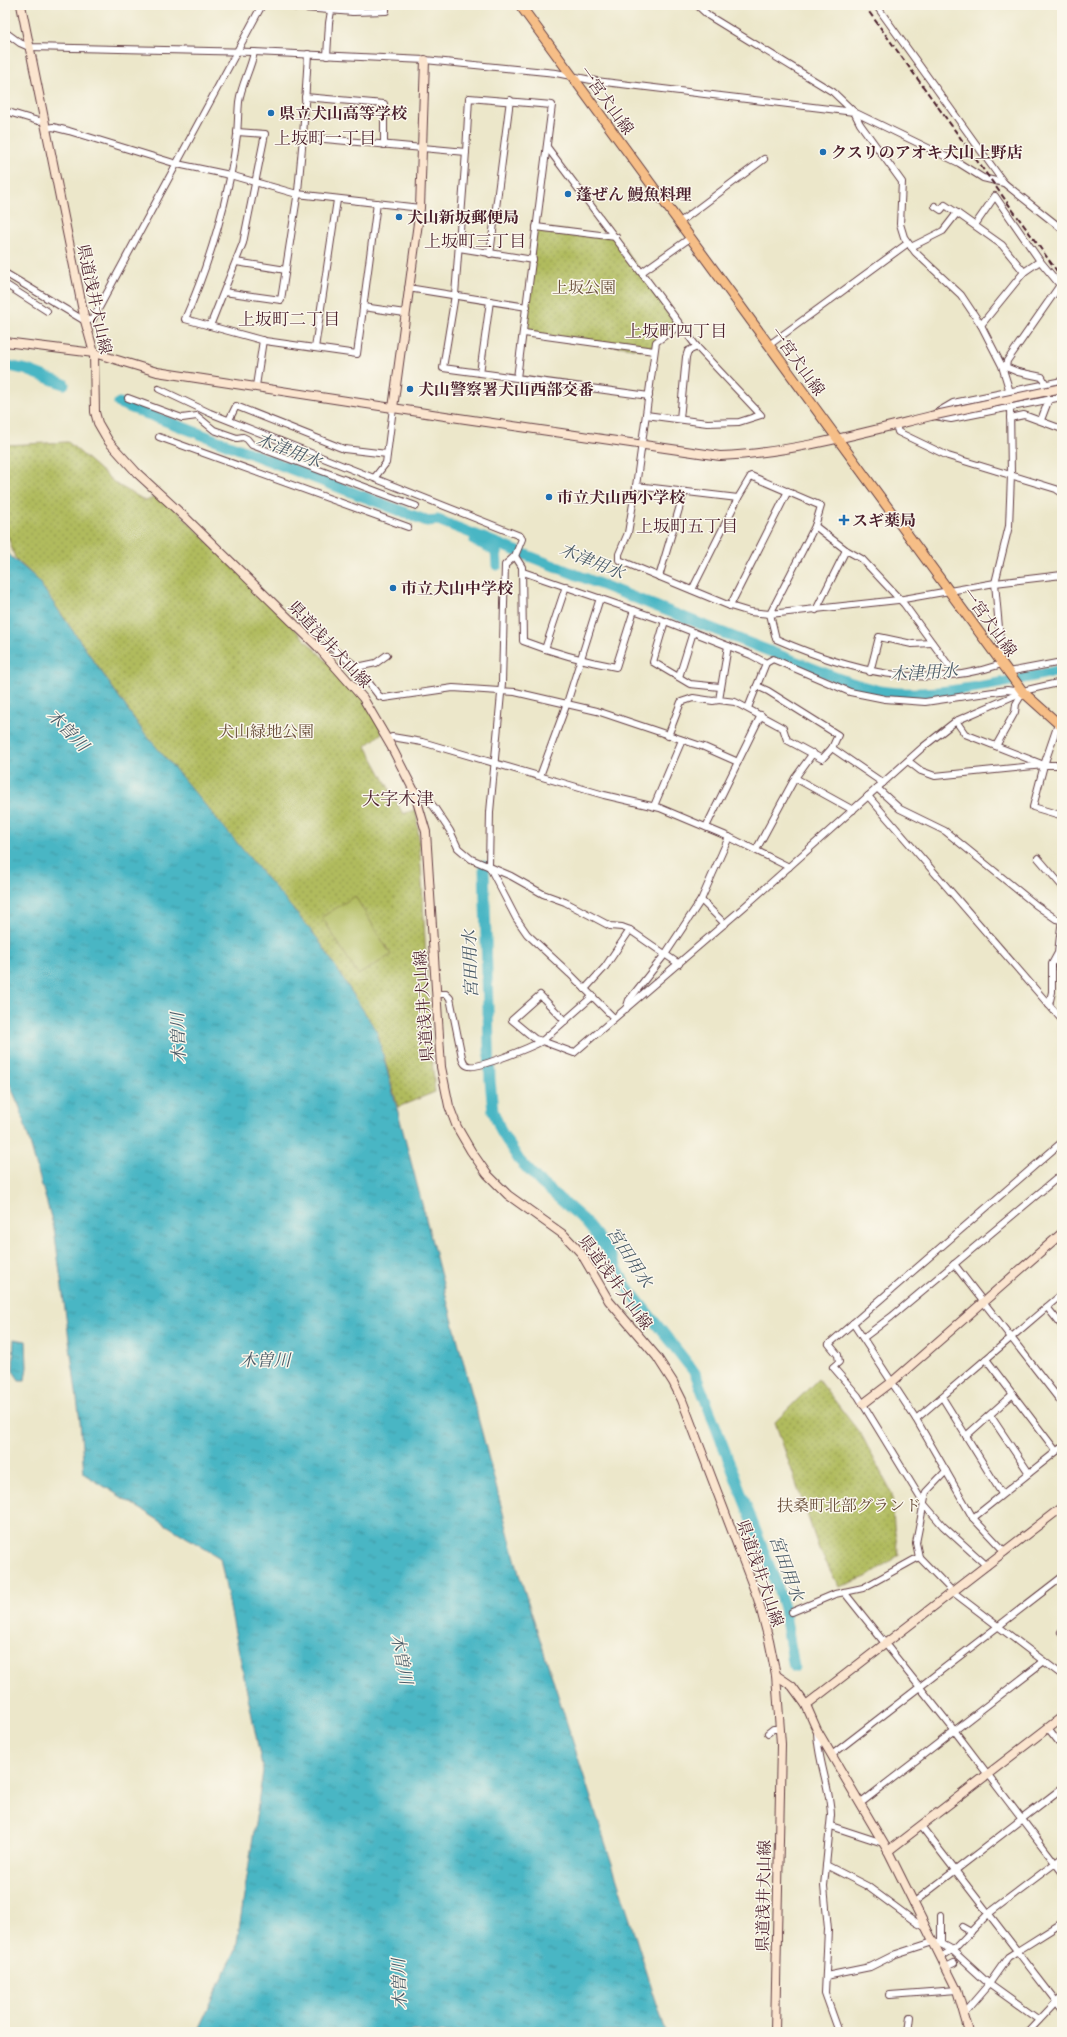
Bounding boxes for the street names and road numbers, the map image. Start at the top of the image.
street label: 一宮犬山線 [575,62,638,139]
street label: 県道浅井犬山線 [73,242,115,356]
street label: 一宮犬山線 [766,323,829,400]
street label: 一宮犬山線 [958,584,1021,661]
street label: 県道浅井犬山線 [284,597,375,692]
street label: 県道浅井犬山線 [410,949,438,1062]
street label: 県道浅井犬山線 [574,1231,656,1334]
street label: 県道浅井犬山線 [732,1517,788,1630]
street label: 県道浅井犬山線 [753,1840,775,1952]

